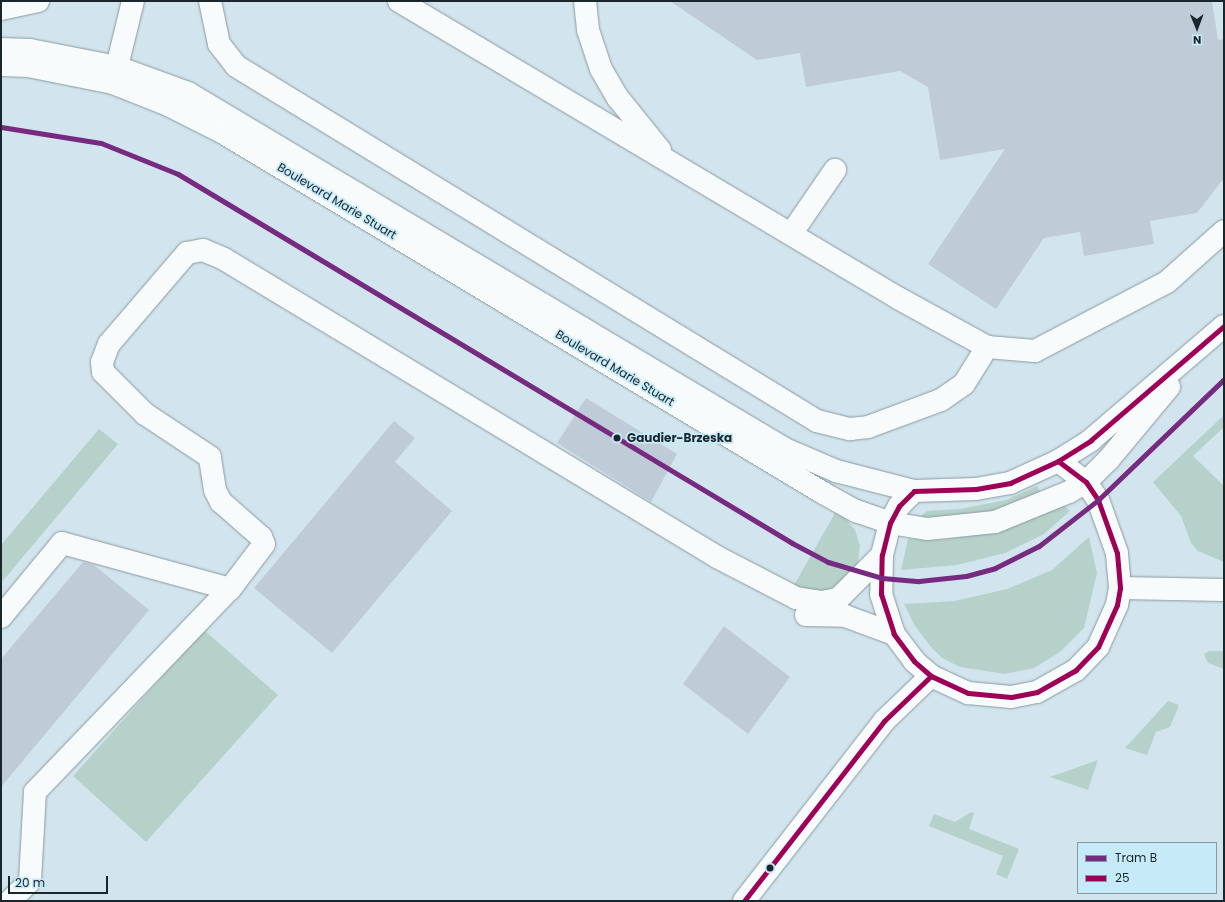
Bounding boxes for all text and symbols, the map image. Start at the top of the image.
north arrow [1177,8,1217,48]
text: N [1193,32,1201,48]
street label: Boulevard Marie Stuart [275,160,399,242]
street label: Boulevard Marie Stuart [553,327,677,409]
marker: Gaudier-Brzeska [610,431,624,445]
place label: Gaudier-Brzeska [627,431,732,445]
legend [1077,842,1217,894]
text: Tram B [1115,849,1157,866]
unlabelled marker [765,863,775,873]
scale bar [10,868,110,894]
text: 25 [1115,869,1129,886]
text: 20 m [15,874,45,891]

